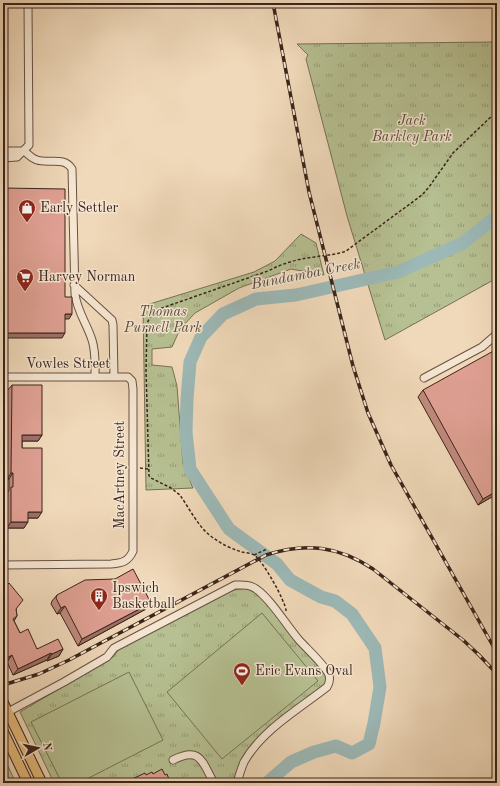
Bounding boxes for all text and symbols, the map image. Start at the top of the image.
park label: Jack Barkley Park [371,114,452,145]
shop icon: Early Settler [17,198,37,223]
place label: Early Settler [40,201,119,215]
water label: Bundamba Creek [249,257,362,293]
supermarket icon: Harvey Norman [15,267,35,292]
place label: Harvey Norman [38,270,136,284]
park label: Thomas Purnell Park [123,305,202,335]
street label: Vowles Street [26,357,110,371]
street label: MacArtney Street [113,421,127,529]
place label: Ipswich Basketball [112,581,175,611]
building icon: Ipswich Basketball [89,586,109,611]
sports icon: Eric Evans Oval [232,661,252,686]
place label: Eric Evans Oval [255,664,353,678]
north arrow [18,728,58,768]
text: N [40,742,53,752]

